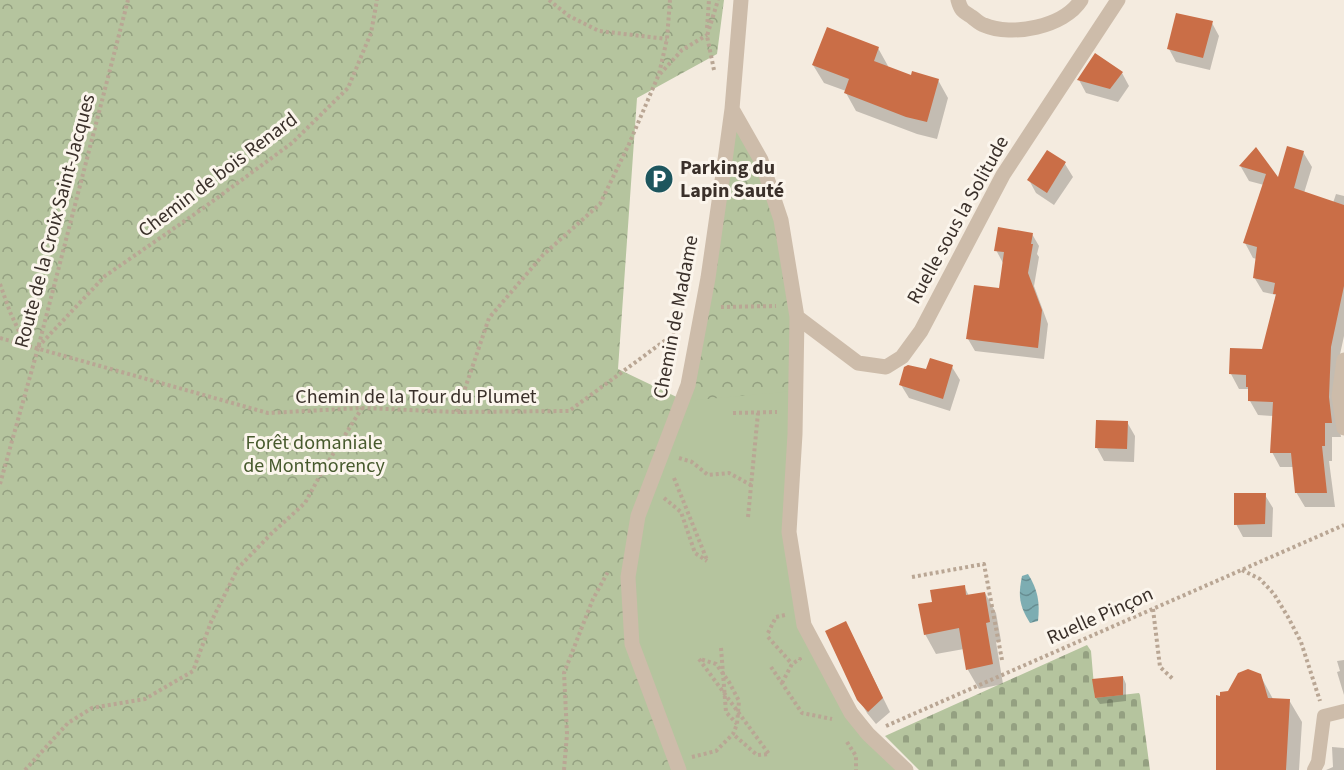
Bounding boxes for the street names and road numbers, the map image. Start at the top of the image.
street label: Route de la Croix Saint-Jacques [8,91,102,351]
street label: Chemin de bois Renard [133,106,303,244]
street label: Ruelle sous la Solitude [900,131,1016,309]
street label: Chemin de Madame [646,233,706,401]
street label: Chemin de la Tour du Plumet [295,383,537,411]
street label: Ruelle Pinçon [1042,580,1158,652]

